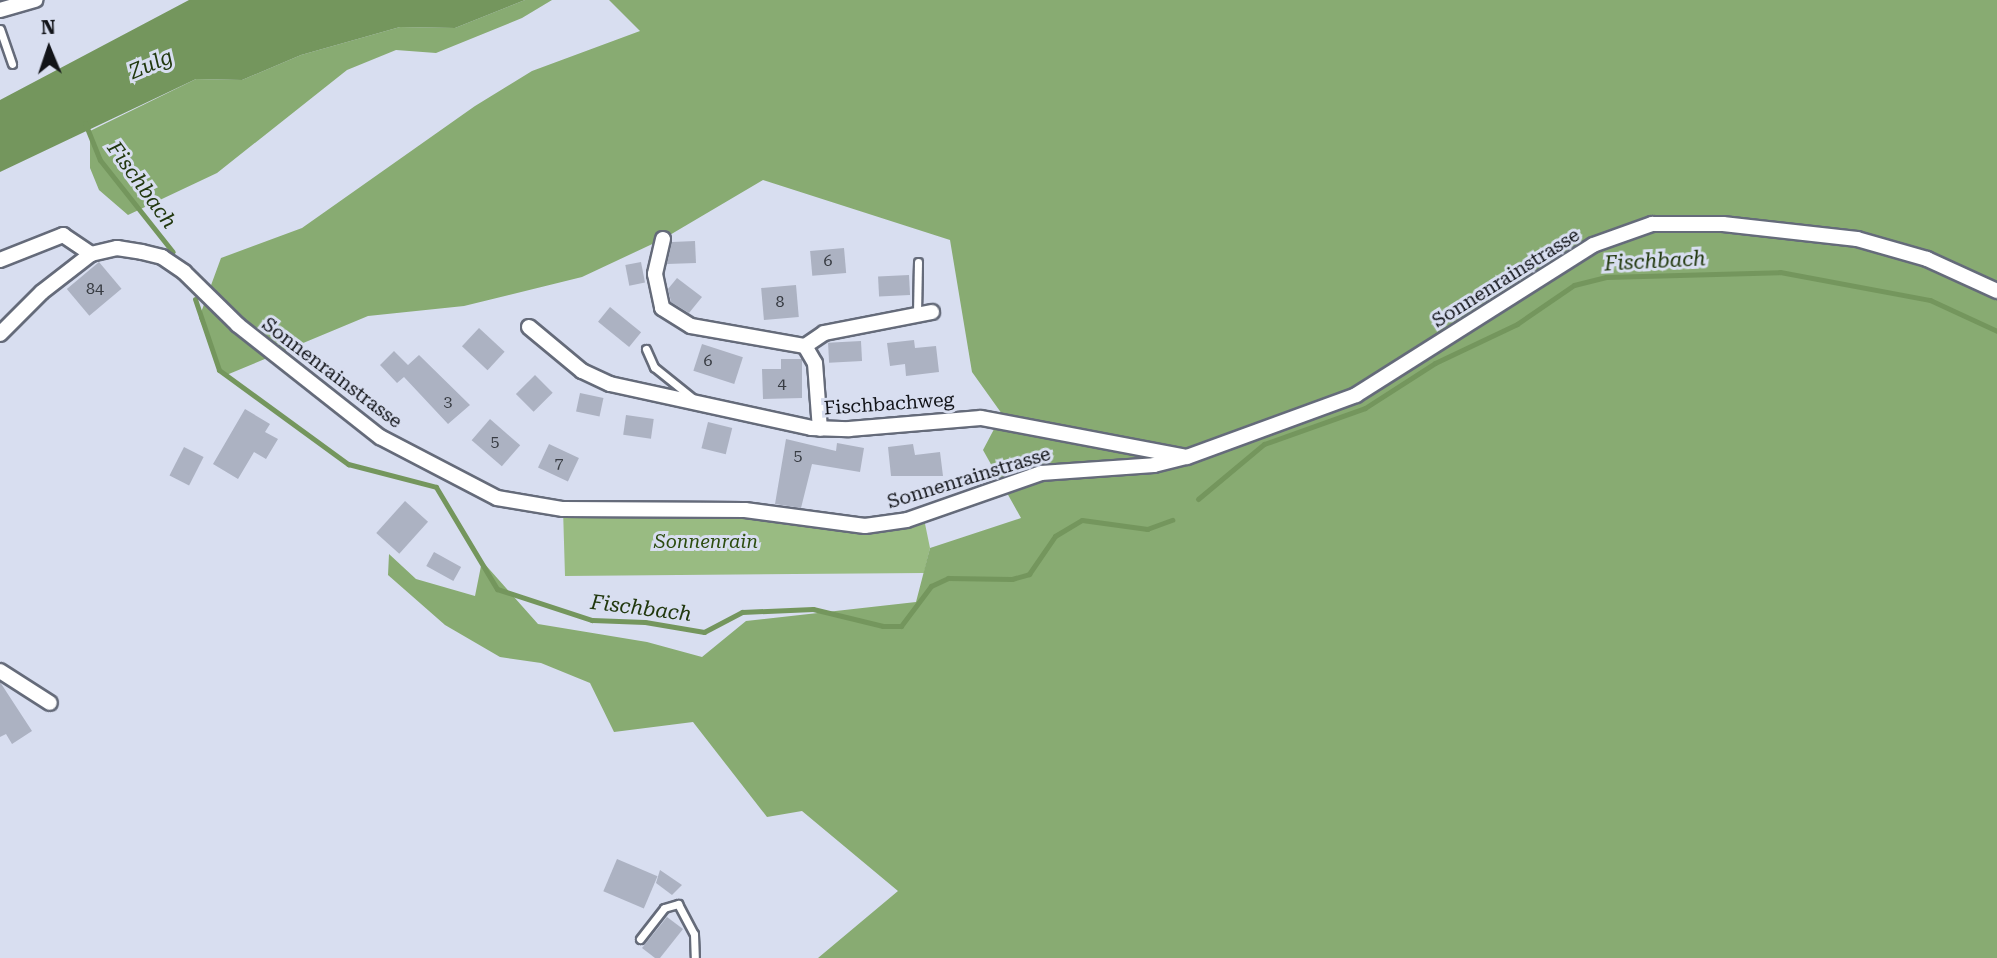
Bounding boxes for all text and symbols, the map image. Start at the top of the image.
north arrow [14,14,84,84]
text: N [41,16,56,39]
water label: Zulg [125,44,177,84]
water label: Fischbach [102,136,182,234]
street label: Sonnenrainstrasse [1428,223,1584,333]
water label: Fischbach [1604,246,1706,276]
house number: 6 [824,251,832,271]
house number: 84 [86,279,104,299]
house number: 8 [776,292,784,312]
street label: Sonnenrainstrasse [257,313,407,433]
house number: 6 [704,351,712,371]
house number: 4 [778,374,786,394]
street label: Fischbachweg [823,388,955,420]
house number: 3 [444,392,452,412]
house number: 5 [491,432,499,452]
street label: Sonnenrainstrasse [885,442,1053,514]
house number: 5 [794,446,802,466]
house number: 7 [555,453,563,473]
park label: Sonnenrain [654,531,758,553]
water label: Fischbach [589,589,693,627]

